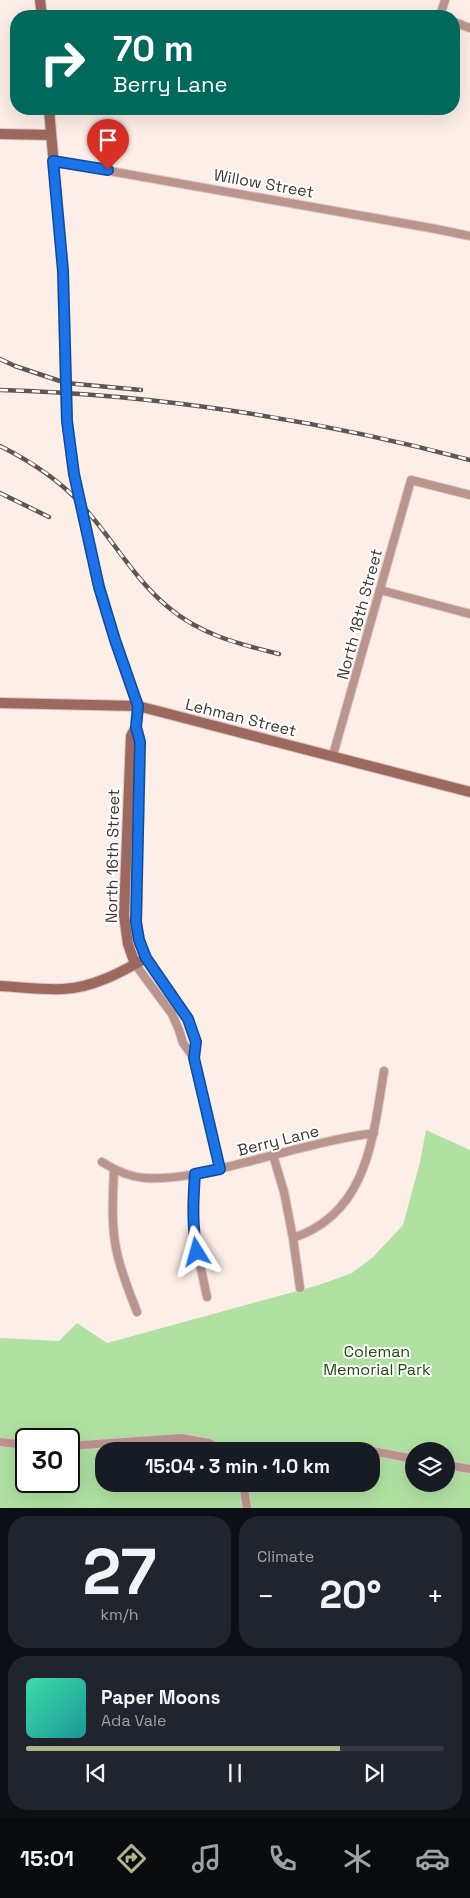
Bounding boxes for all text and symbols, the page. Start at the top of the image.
text: 70 m [113,27,194,71]
icon: right [30,30,95,95]
text: Berry Lane [113,70,227,98]
pin [87,119,129,170]
icon: arrive [94,126,122,154]
street label: Willow Street [212,164,316,203]
street label: North 18th Street [332,546,387,682]
street label: Lehman Street [183,694,299,741]
street label: North 16th Street [101,789,124,923]
street label: Berry Lane [235,1120,321,1161]
position arrow [170,1225,222,1277]
park label: Coleman Memorial Park [323,1341,431,1380]
speed limit sign: 30 [15,1428,80,1493]
map controls [405,1442,455,1492]
button: layers [405,1442,455,1492]
text: 15:04 · 3 min · 1.0 km [145,1454,330,1479]
text: 27 [83,1530,156,1613]
text: Climate [257,1546,314,1567]
text: 20° [319,1571,382,1619]
text: − [257,1578,274,1614]
text: + [427,1578,444,1614]
text: km/h [100,1604,139,1625]
text: Paper Moons [101,1685,220,1710]
text: Ada Vale [101,1710,166,1731]
icon: previous [82,1759,110,1787]
icon: pause [221,1759,249,1787]
icon: next [360,1759,388,1787]
icon: directions [114,1841,149,1876]
icon: music [189,1841,224,1876]
icon: phone [265,1841,300,1876]
icon: climate [340,1841,375,1876]
icon: car [415,1841,450,1876]
text: 15:01 [20,1844,74,1872]

